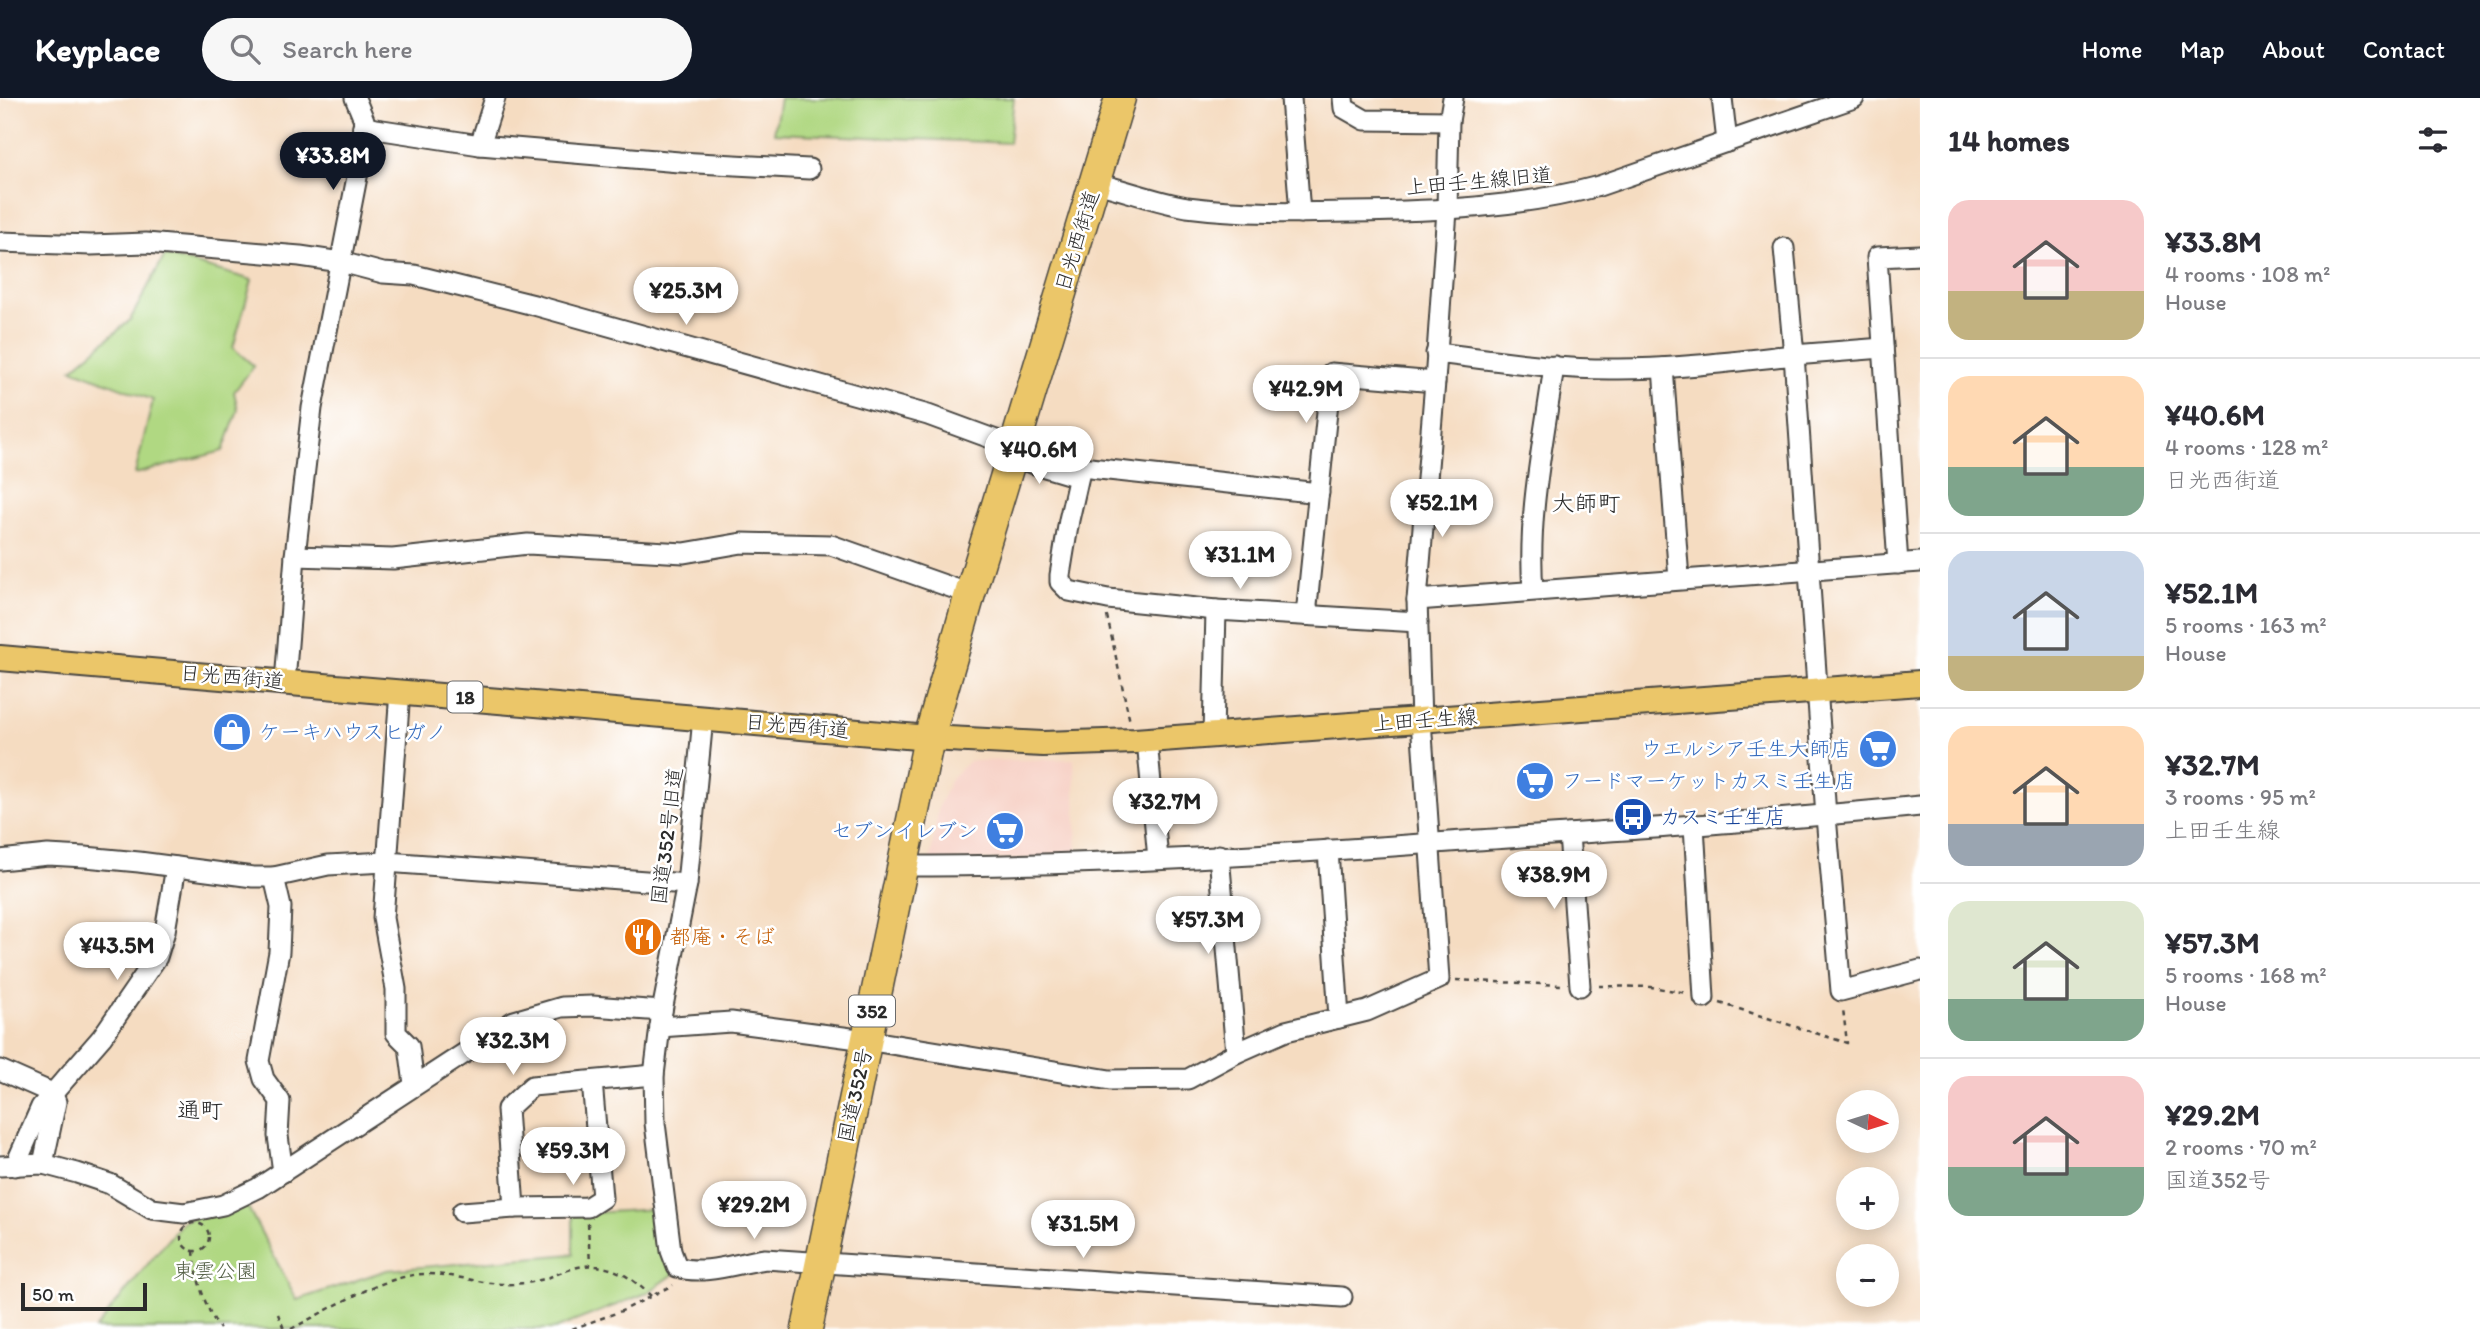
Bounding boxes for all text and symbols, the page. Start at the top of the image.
search box [202,18,692,81]
text: Keyplace [35,30,160,69]
icon: search [226,30,264,68]
text: Search here [282,33,413,65]
text: Home [2082,35,2142,64]
text: Map [2180,35,2224,64]
text: About [2262,35,2325,64]
text: Contact [2363,35,2445,64]
icon: filters [2414,121,2452,159]
text: 14 homes [1948,122,2070,159]
pin: ¥33.8M [276,132,390,192]
text: ¥33.8M [296,141,370,169]
street label: 上田壬生線旧道 [1405,162,1553,199]
street label: 日光西街道 [1049,187,1104,295]
text: ¥33.8M [2165,223,2262,260]
icon: home [2004,228,2088,312]
text: 4 rooms · 108 m² [2165,260,2330,288]
pin: ¥25.3M [629,268,743,327]
text: ¥25.3M [649,276,723,304]
text: House [2165,288,2227,316]
pin: ¥42.9M [1249,366,1363,425]
text: ¥42.9M [1269,374,1343,402]
text: ¥40.6M [2165,396,2265,433]
icon: home [2004,404,2088,488]
pin: ¥40.6M [982,426,1096,486]
text: 4 rooms · 128 m² [2165,433,2328,461]
text: ¥40.6M [1001,435,1077,463]
text: 日光西街道 [2165,466,2280,494]
pin: ¥52.1M [1385,480,1499,539]
text: ¥52.1M [1406,488,1478,516]
district label: 大師町 [1552,489,1621,517]
pin: ¥31.1M [1183,532,1297,591]
text: ¥31.1M [1205,540,1275,568]
text: ¥52.1M [2165,574,2258,611]
icon: home [2004,579,2088,663]
text: 5 rooms · 163 m² [2165,611,2327,639]
text: House [2165,639,2227,667]
street label: 日光西街道 [179,659,285,694]
road number: 18 [448,682,482,712]
street label: 上田壬生線 [1372,703,1478,736]
street label: 日光西街道 [744,708,850,743]
shop icon: ケーキハウスヒガノ [211,711,253,753]
place label: ケーキハウスヒガノ [259,719,447,744]
supermarket icon: ウエルシア壬生大師店 [1857,728,1899,770]
place label: ウエルシア壬生大師店 [1641,736,1851,761]
text: ¥32.7M [2165,746,2260,783]
icon: home [2004,754,2088,838]
supermarket icon: フードマーケットカスミ壬生店 [1514,760,1556,802]
street label: 国道352号旧道 [646,766,687,906]
place label: フードマーケットカスミ壬生店 [1562,768,1855,793]
pin: ¥32.7M [1108,778,1222,838]
text: 3 rooms · 95 m² [2165,783,2316,811]
text: ¥32.7M [1129,787,1201,815]
bus stop icon: カスミ壬生店 [1612,796,1654,838]
place label: カスミ壬生店 [1660,804,1786,829]
supermarket icon: セブンイレブン [984,810,1026,852]
text: 上田壬生線 [2165,816,2280,844]
place label: セブンイレブン [831,818,978,843]
pin: ¥38.9M [1497,852,1611,911]
text: ¥38.9M [1517,860,1591,888]
pin: ¥57.3M [1151,896,1265,956]
text: ¥57.3M [1172,905,1244,933]
restaurant icon: 都庵・そば [622,916,664,958]
pin: ¥43.5M [60,922,174,982]
place label: 都庵・そば [670,924,775,949]
text: ¥57.3M [2165,924,2260,961]
icon: home [2004,929,2088,1013]
text: ¥43.5M [79,931,155,959]
text: 5 rooms · 168 m² [2165,961,2327,989]
text: House [2165,989,2227,1017]
road number: 352 [849,995,895,1026]
pin: ¥32.3M [456,1018,570,1077]
text: ¥32.3M [476,1026,550,1054]
street label: 国道352号 [832,1045,877,1145]
north arrow [1836,1090,1899,1153]
map controls [1836,1090,1899,1307]
district label: 通町 [177,1096,223,1124]
text: ¥29.2M [2165,1096,2260,1133]
icon: home [2004,1104,2088,1188]
pin: ¥59.3M [516,1128,630,1187]
text: 2 rooms · 70 m² [2165,1133,2317,1161]
text: ¥59.3M [536,1136,610,1164]
text: 国道352号 [2165,1166,2271,1194]
button: + [1836,1167,1899,1230]
pin: ¥29.2M [697,1182,811,1241]
text: ¥29.2M [718,1190,790,1218]
pin: ¥31.5M [1026,1200,1140,1260]
text: ¥31.5M [1047,1209,1119,1237]
button: − [1836,1244,1899,1307]
park label: 東雲公園 [173,1258,257,1283]
scale bar [21,1280,147,1312]
text: 50 m [32,1283,74,1306]

